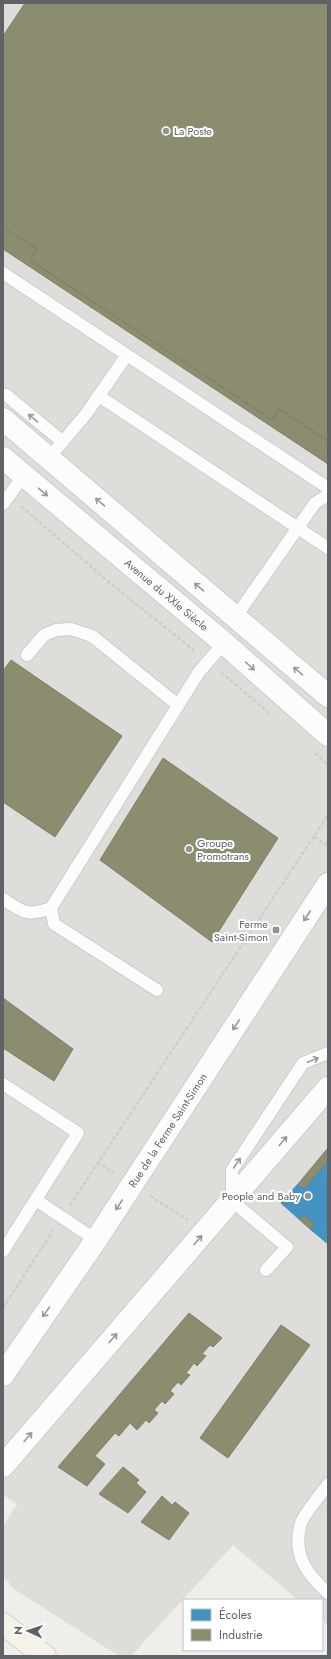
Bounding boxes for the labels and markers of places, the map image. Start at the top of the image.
place label: La Poste [174,123,212,139]
marker: La Poste [161,126,171,136]
place label: Groupe Promotrans [197,835,249,864]
marker: Groupe Promotrans [184,844,194,854]
place label: Ferme Saint-Simon [214,916,268,945]
marker: Ferme Saint-Simon [271,925,281,935]
place label: People and Baby [222,1188,300,1204]
marker: People and Baby [303,1191,313,1201]

